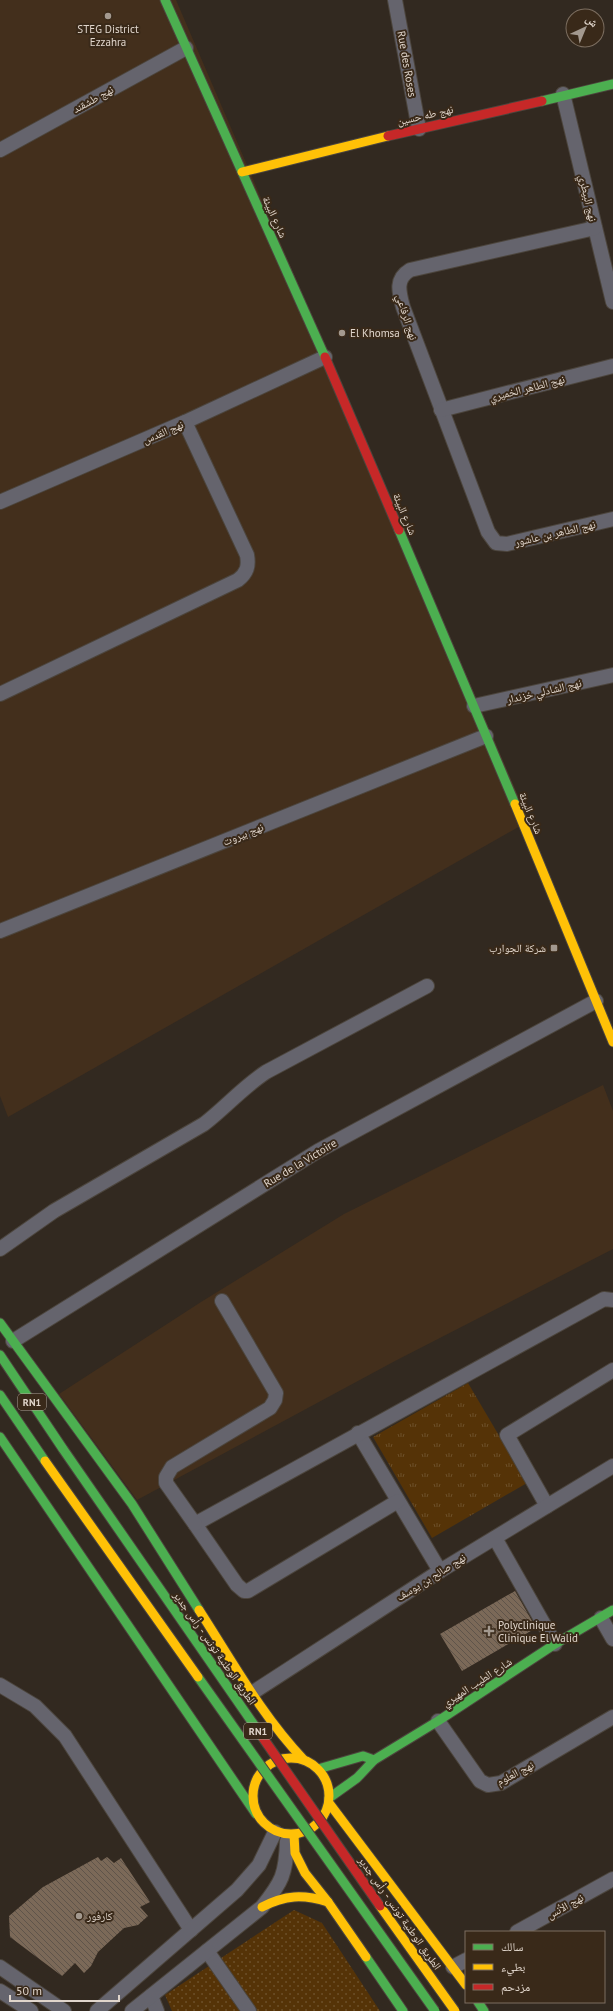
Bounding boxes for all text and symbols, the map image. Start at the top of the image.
north arrow [565,8,605,48]
marker: STEG District Ezzahra [103,11,113,21]
text: ش [582,12,601,31]
place label: STEG District Ezzahra [77,22,139,49]
street label: Rue des Roses [394,30,420,98]
street label: نهج طشقند [70,82,116,116]
street label: نهج طه حسين [395,102,455,128]
street label: نهج البيطري [574,173,600,223]
street label: شارع البيئة [260,194,290,240]
street label: نهج الرفاعي [391,292,421,342]
place label: El Khomsa [350,326,400,340]
marker: El Khomsa [337,328,347,338]
street label: نهج الطاهر الخميري [488,372,567,406]
street label: نهج القدس [140,417,186,447]
street label: شارع البيئة [390,491,420,537]
street label: نهج الطاهر بن عاشور [512,517,597,549]
street label: نهج الشادلي خزندار [504,676,583,708]
street label: شارع البيئة [516,790,546,836]
street label: نهج بيروت [221,820,265,848]
place label: شركة الجوارب [489,941,546,955]
marker: شركة الجوارب [549,943,559,953]
street label: Rue de la Victoire [261,1136,339,1190]
road number: RN1 [18,1394,46,1410]
street label: نهج صالح بن يوسف [394,1550,468,1604]
street label: الطريق الوطنية تونس - رأس جدير [170,1588,259,1707]
place label: Polyclinique Clinique El Walid [498,1618,578,1645]
marker: Polyclinique Clinique El Walid [483,1625,495,1637]
street label: شارع الطيب المهيري [439,1654,516,1711]
road number: RN1 [244,1723,272,1739]
street label: نهج العلوم [494,1758,536,1788]
street label: الطريق الوطنية تونس - رأس جدير [355,1853,444,1972]
street label: نهج الأنس [544,1890,586,1922]
place label: كارفور [86,1909,113,1923]
marker: كارفور [74,1911,84,1921]
legend [465,1931,605,2003]
text: سالك [501,1939,523,1954]
text: بطيء [501,1959,525,1977]
scale bar [10,1977,119,2003]
text: مزدحم [501,1979,530,1995]
text: 50 m [16,1983,42,1998]

